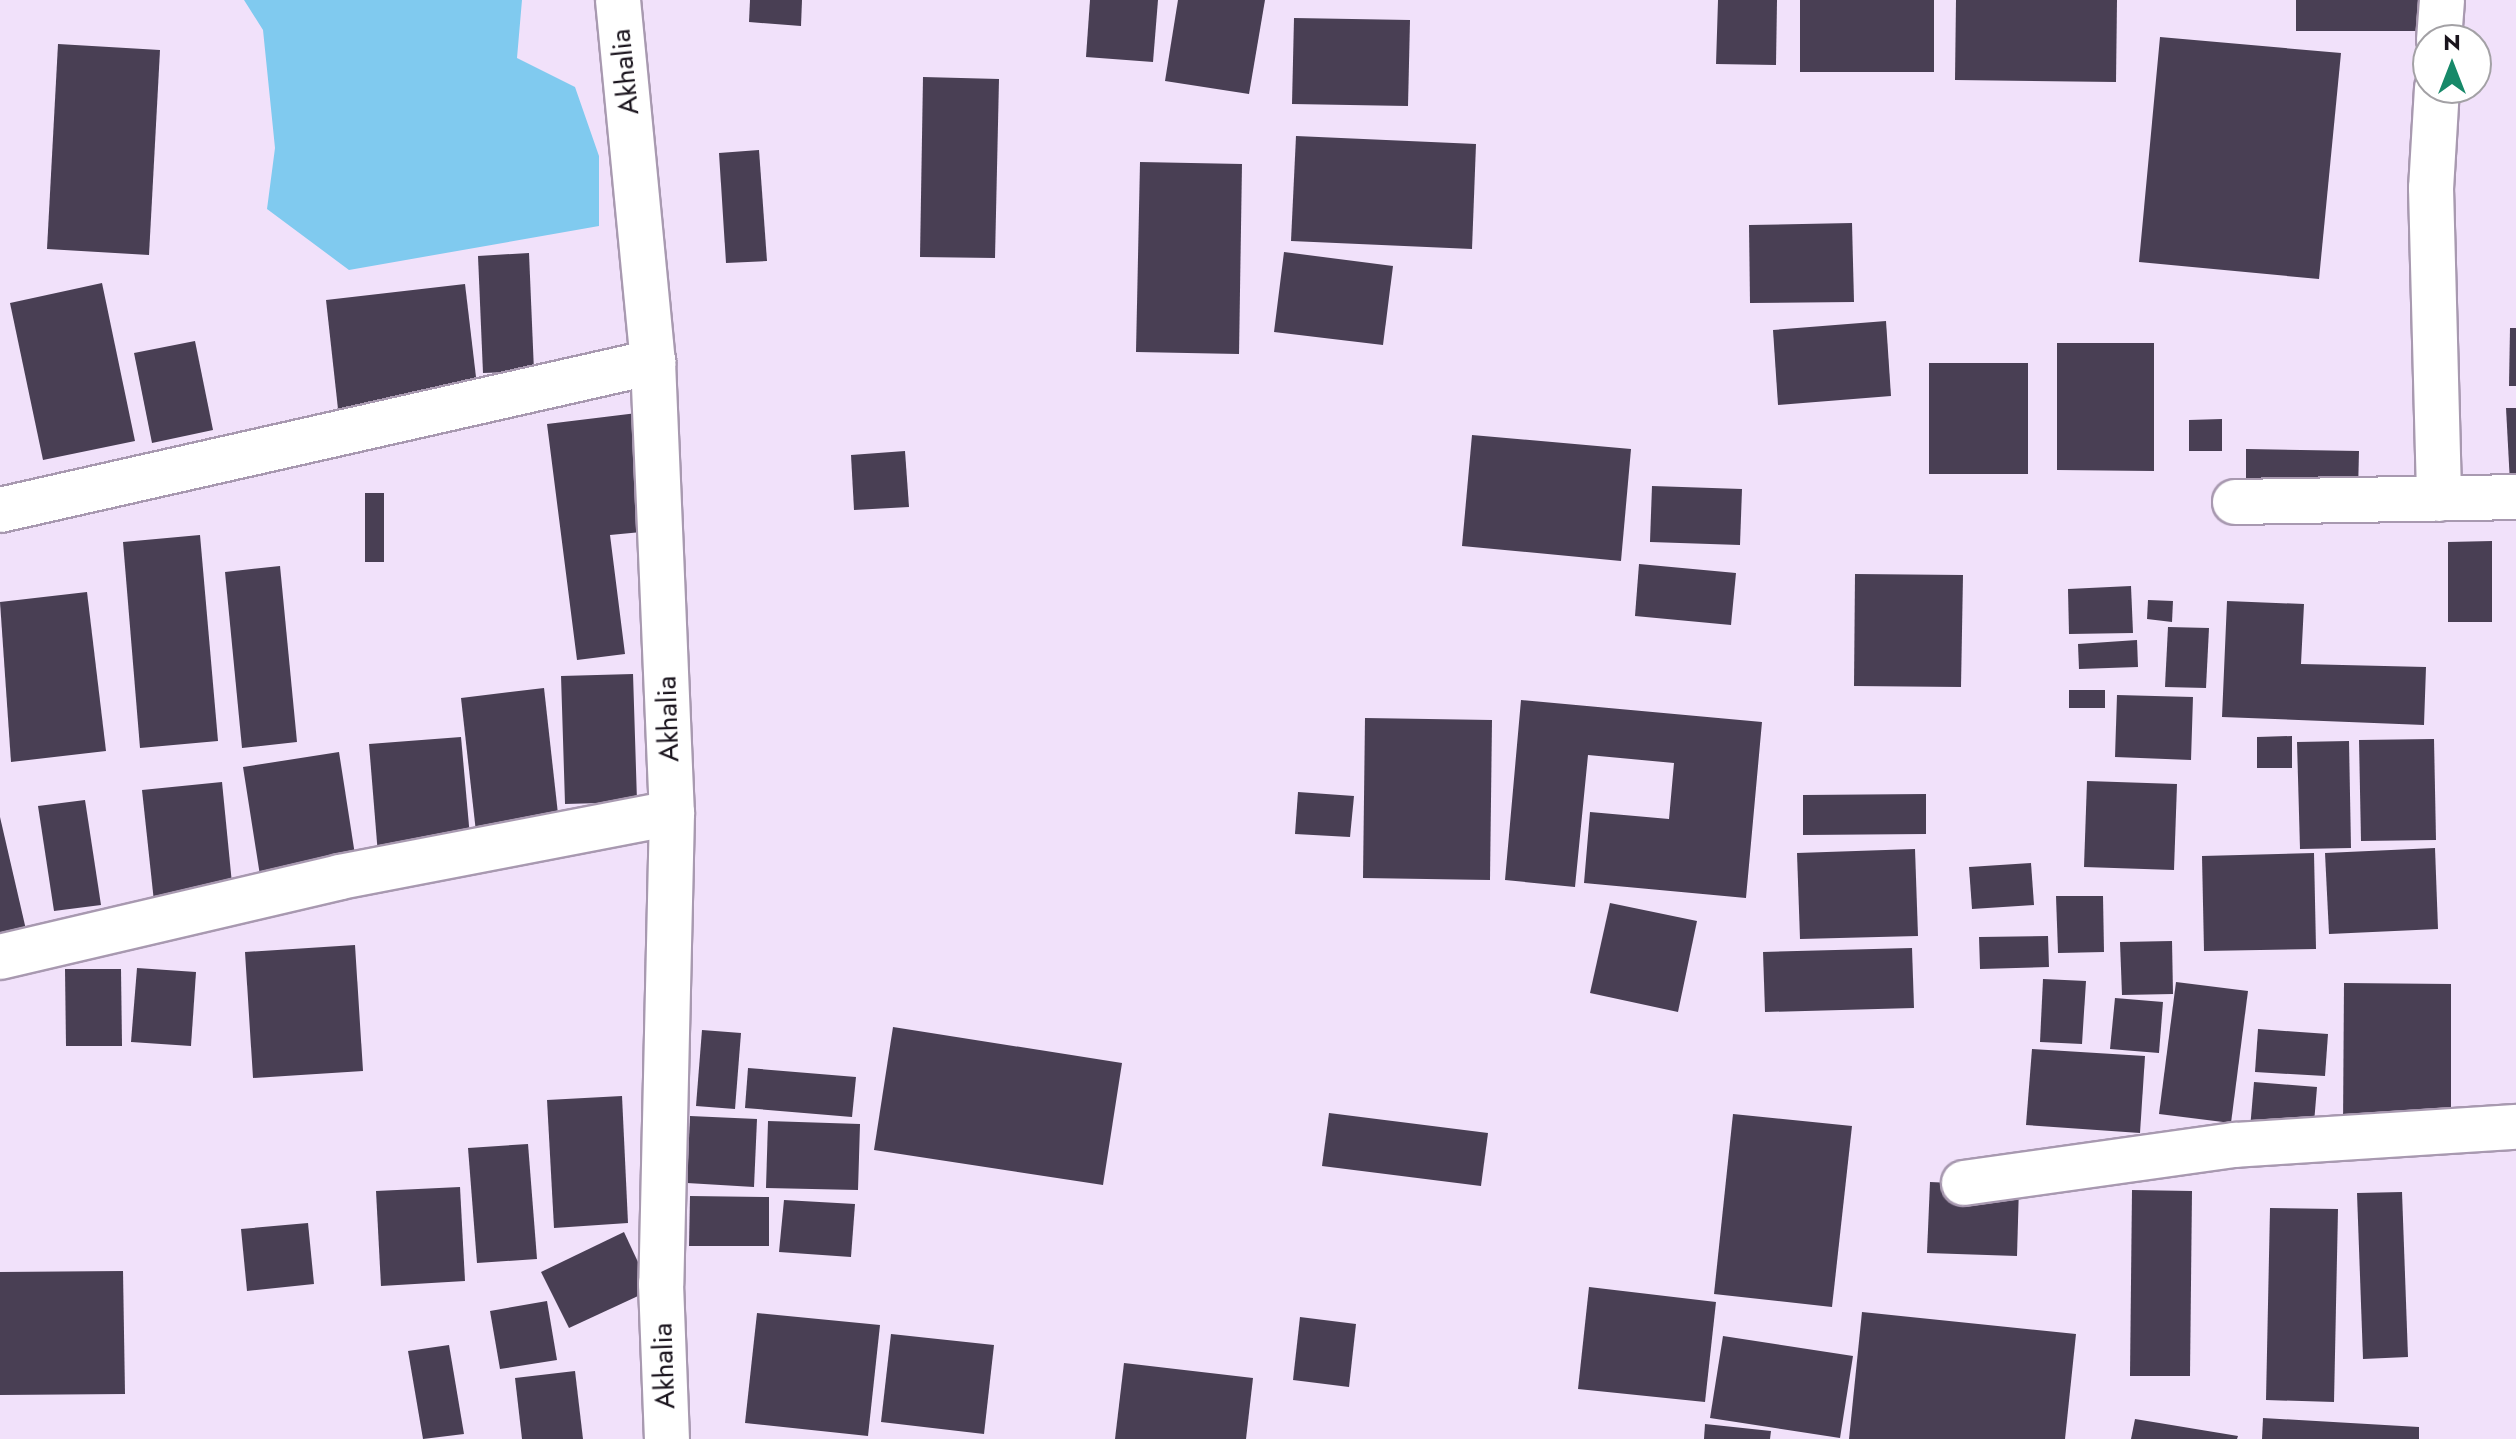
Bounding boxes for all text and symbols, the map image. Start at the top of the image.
north arrow [2412,24,2492,104]
text: N [2443,26,2461,58]
street label: Akhalia [604,27,646,117]
street label: Akhalia [650,675,686,763]
street label: Akhalia [646,1322,682,1410]

